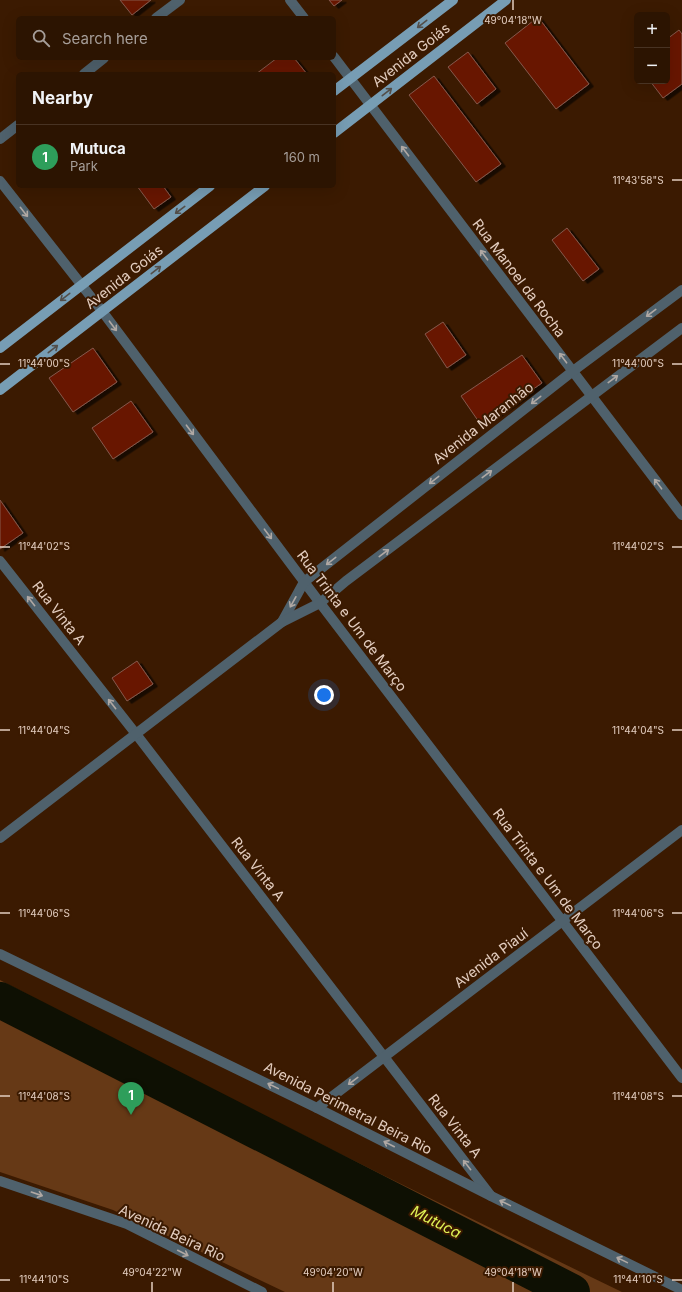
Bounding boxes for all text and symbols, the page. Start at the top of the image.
map controls [634,12,670,84]
button: + [634,12,670,48]
text: 49°04'18"W [484,14,542,26]
search box [16,16,336,60]
street label: Avenida Goiás [368,19,453,90]
one-way arrow [416,20,427,28]
icon: search [30,27,52,49]
text: Search here [62,29,148,48]
button: − [634,48,670,84]
one-way arrow [382,87,393,96]
text: Nearby [32,88,93,108]
text: Mutuca [70,139,126,158]
one-way arrow [401,146,409,157]
text: 1 [42,149,48,165]
text: 160 m [283,149,320,165]
text: Park [70,158,98,174]
text: 11°43'58"S [612,174,664,186]
one-way arrow [174,205,185,214]
one-way arrow [20,206,28,217]
street label: Rua Manoel da Rocha [469,215,569,340]
street label: Avenida Goiás [81,241,166,312]
one-way arrow [480,249,488,260]
one-way arrow [151,265,162,274]
one-way arrow [60,293,71,302]
one-way arrow [645,309,656,317]
one-way arrow [108,320,117,331]
one-way arrow [48,345,59,353]
one-way arrow [558,353,567,364]
text: 11°44'00"S [18,357,70,369]
text: 11°44'00"S [612,357,664,369]
one-way arrow [608,375,619,383]
street label: Avenida Maranhão [429,378,536,467]
one-way arrow [530,396,541,404]
one-way arrow [186,424,195,435]
one-way arrow [482,470,493,479]
one-way arrow [428,476,439,485]
one-way arrow [654,478,663,489]
one-way arrow [264,528,272,539]
text: 11°44'02"S [18,540,70,552]
text: 11°44'02"S [612,540,664,552]
street label: Rua Trinta e Um de Março [294,547,411,695]
one-way arrow [378,549,389,557]
one-way arrow [326,556,337,565]
street label: Rua Vinta A [29,577,90,648]
one-way arrow [27,596,36,607]
one-way arrow [289,596,296,608]
your location [314,685,334,705]
one-way arrow [108,698,116,709]
text: 11°44'04"S [18,724,70,736]
text: 11°44'04"S [612,724,664,736]
street label: Rua Trinta e Um de Março [490,805,607,953]
street label: Rua Vinta A [228,833,289,904]
text: 11°44'06"S [18,907,70,919]
text: 11°44'06"S [612,907,664,919]
street label: Avenida Piauí [450,924,532,991]
street label: Avenida Perimetral Beira Rio [261,1058,435,1157]
one-way arrow [348,1076,359,1085]
pin: 1 [118,1082,144,1115]
one-way arrow [267,1082,279,1089]
text: 11°44'08"S [18,1090,70,1102]
street label: Rua Vinta A [425,1090,486,1161]
text: 11°44'08"S [612,1090,664,1102]
one-way arrow [383,1140,395,1147]
one-way arrow [463,1160,471,1171]
one-way arrow [31,1190,43,1198]
one-way arrow [499,1199,511,1206]
street label: Avenida Beira Rio [116,1201,228,1265]
water label: Mutuca [408,1201,465,1242]
one-way arrow [177,1249,189,1257]
one-way arrow [616,1256,628,1263]
text: 49°04'22"W [122,1266,182,1278]
text: 49°04'20"W [303,1266,363,1278]
text: 49°04'18"W [484,1266,542,1278]
text: 11°44'10"S [19,1273,69,1285]
text: 11°44'10"S [613,1273,663,1285]

